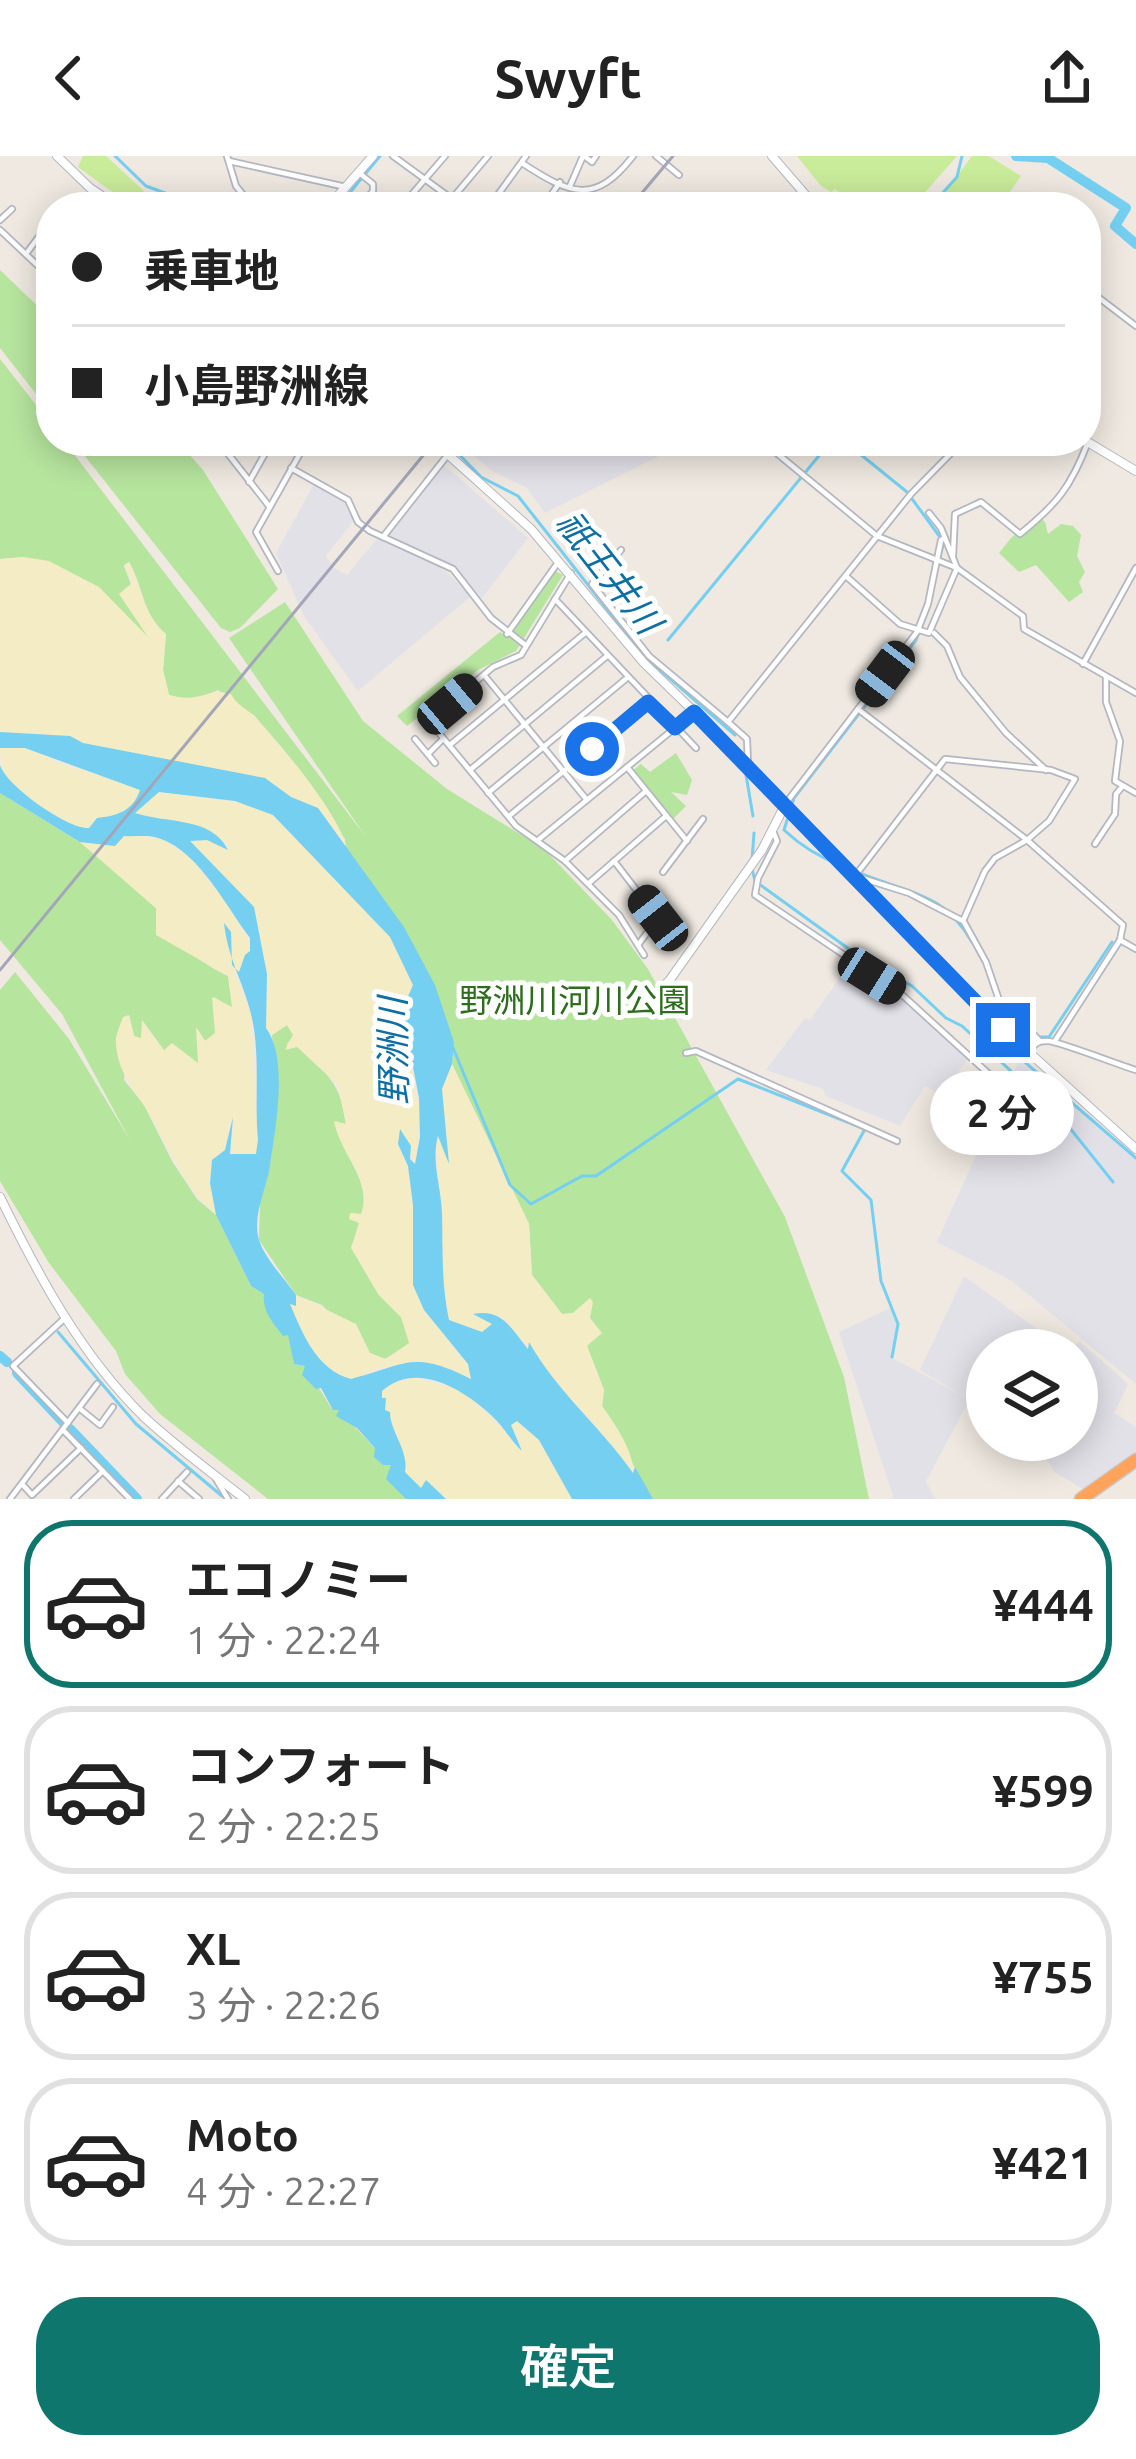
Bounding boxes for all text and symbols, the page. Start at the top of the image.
icon: back [36,45,102,111]
icon: share [1034,45,1100,111]
text: Swyft [494,48,642,108]
text: 乗車地 [144,245,279,296]
text: 小島野洲線 [144,360,369,411]
water label: 祇王井川 [549,502,672,644]
car [849,634,921,714]
car [411,667,489,741]
route start [565,722,619,776]
car [622,879,694,957]
car [832,942,912,1010]
park label: 野洲川河川公園 [460,981,691,1018]
water label: 野洲川 [371,993,414,1105]
route end [976,1003,1030,1057]
callout: 2 分 [931,1072,1075,1156]
text: 2 分 [967,1091,1037,1134]
map controls [966,1329,1098,1461]
button: layers [966,1329,1098,1461]
icon: car [42,1550,150,1658]
text: エコノミー [186,1554,411,1605]
text: ¥444 [992,1579,1094,1630]
text: 1 分 · 22:24 [186,1618,381,1661]
icon: car [42,1736,150,1844]
text: コンフォート [186,1740,455,1791]
text: ¥599 [992,1765,1094,1816]
text: 2 分 · 22:25 [186,1804,381,1847]
icon: car [42,1922,150,2030]
text: XL [186,1923,240,1974]
text: ¥755 [992,1951,1094,2002]
text: 3 分 · 22:26 [186,1983,381,2026]
icon: car [42,2108,150,2216]
text: Moto [186,2109,299,2160]
text: ¥421 [992,2137,1094,2188]
text: 4 分 · 22:27 [186,2169,381,2212]
button: 確定 [36,2297,1100,2435]

